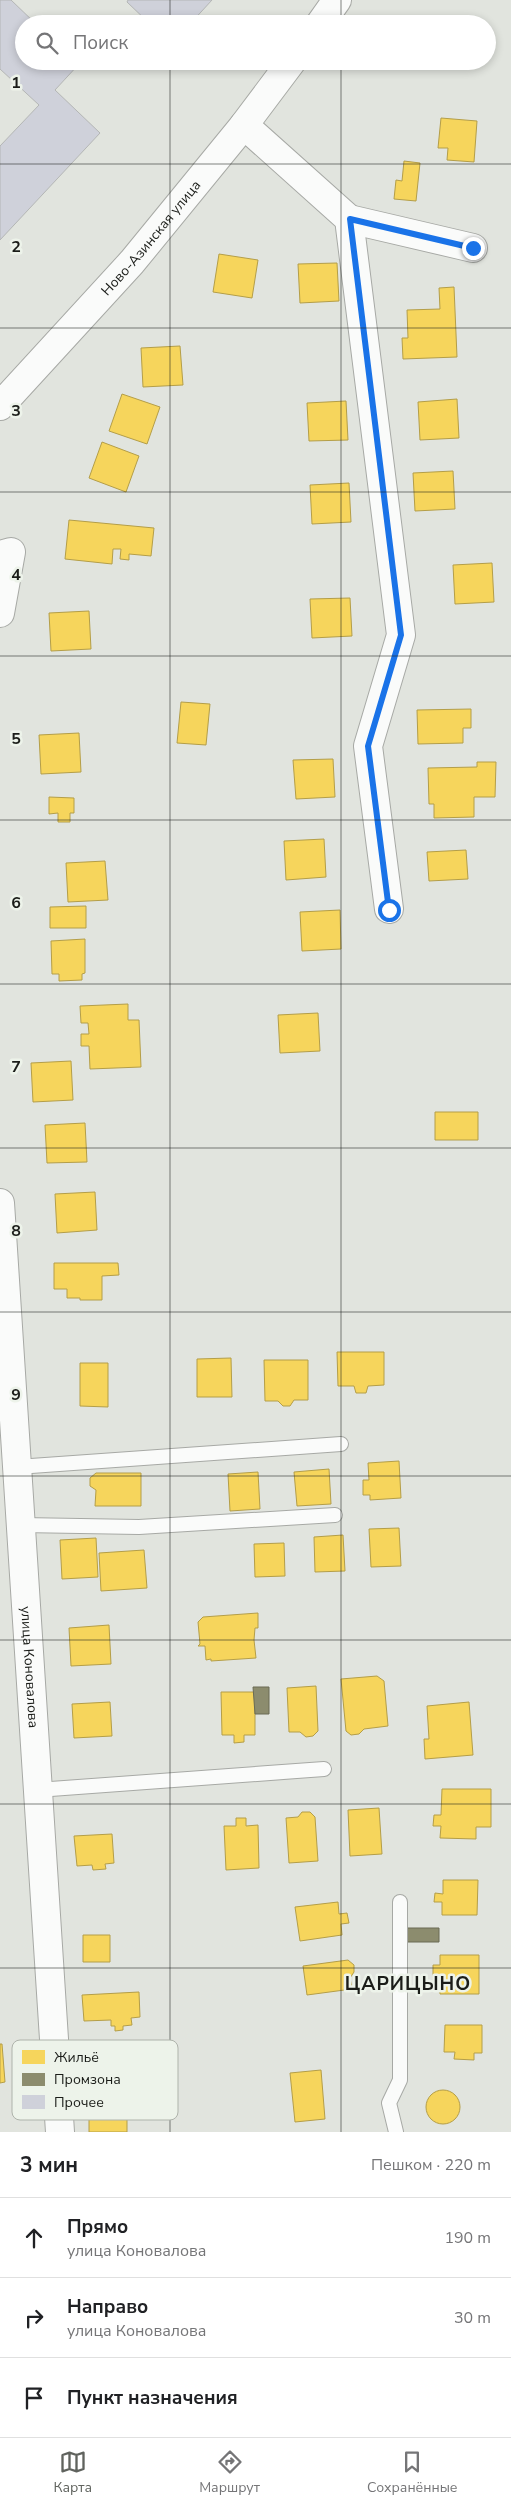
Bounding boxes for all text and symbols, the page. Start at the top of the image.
search box [15,15,496,70]
icon: search [33,29,61,57]
text: Поиск [73,30,128,56]
text: 1 [11,72,21,94]
street label: Ново-Азинская улица [97,176,205,300]
text: 2 [11,236,21,258]
route end [462,237,485,260]
text: 3 [11,400,21,422]
text: 4 [11,564,21,586]
text: 5 [11,728,21,750]
text: 6 [11,892,21,914]
route start [378,899,401,922]
text: 7 [11,1056,21,1078]
text: 8 [11,1220,21,1242]
text: 9 [11,1384,21,1406]
street label: улица Коновалова [16,1606,43,1729]
district label: ЦАРИЦЫНО [345,1971,471,1997]
legend [12,2040,178,2120]
text: Жильё [54,2048,99,2067]
text: Промзона [54,2070,121,2089]
text: Прочее [54,2093,104,2112]
text: 3 мин [20,2151,78,2179]
text: Пешком · 220 m [371,2154,491,2176]
text: Прямо [67,2214,128,2240]
icon: ahead [20,2224,48,2252]
text: 190 m [444,2227,491,2249]
text: улица Коновалова [67,2240,206,2262]
text: Направо [67,2294,148,2320]
icon: right [20,2304,48,2332]
text: 30 m [454,2307,491,2329]
text: улица Коновалова [67,2320,206,2342]
icon: arrive [20,2384,48,2412]
text: Пункт назначения [67,2385,238,2411]
tab: Карта [54,2448,92,2497]
tab: Маршрут [199,2448,260,2497]
tab: Сохранённые [367,2448,457,2497]

